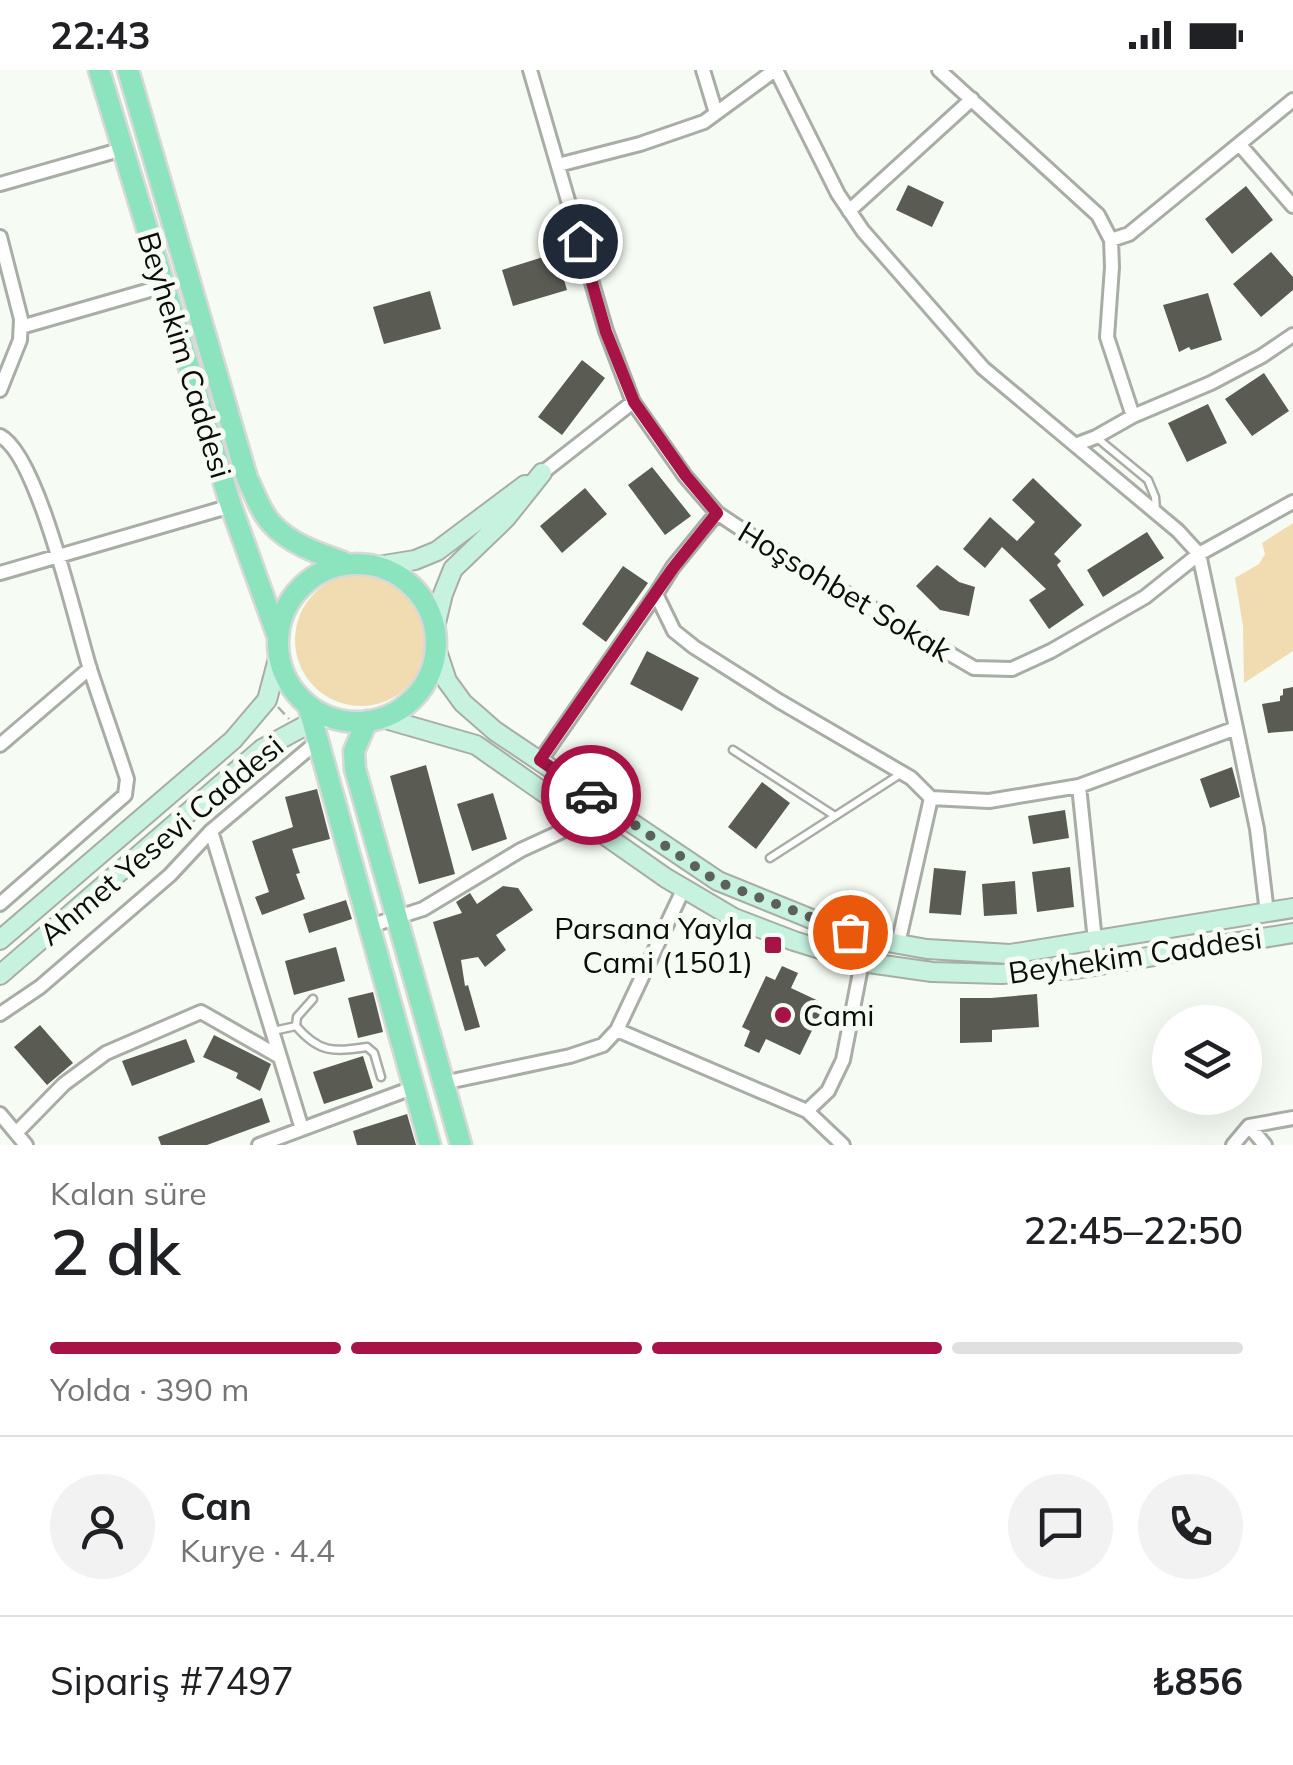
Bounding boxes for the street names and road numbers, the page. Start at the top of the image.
street label: Beyhekim Caddesi [129,227,241,483]
street label: Hoşsohbet Sokak [732,512,959,670]
street label: Ahmet Yesevi Caddesi [31,727,291,953]
street label: Beyhekim Caddesi [1006,918,1264,992]

